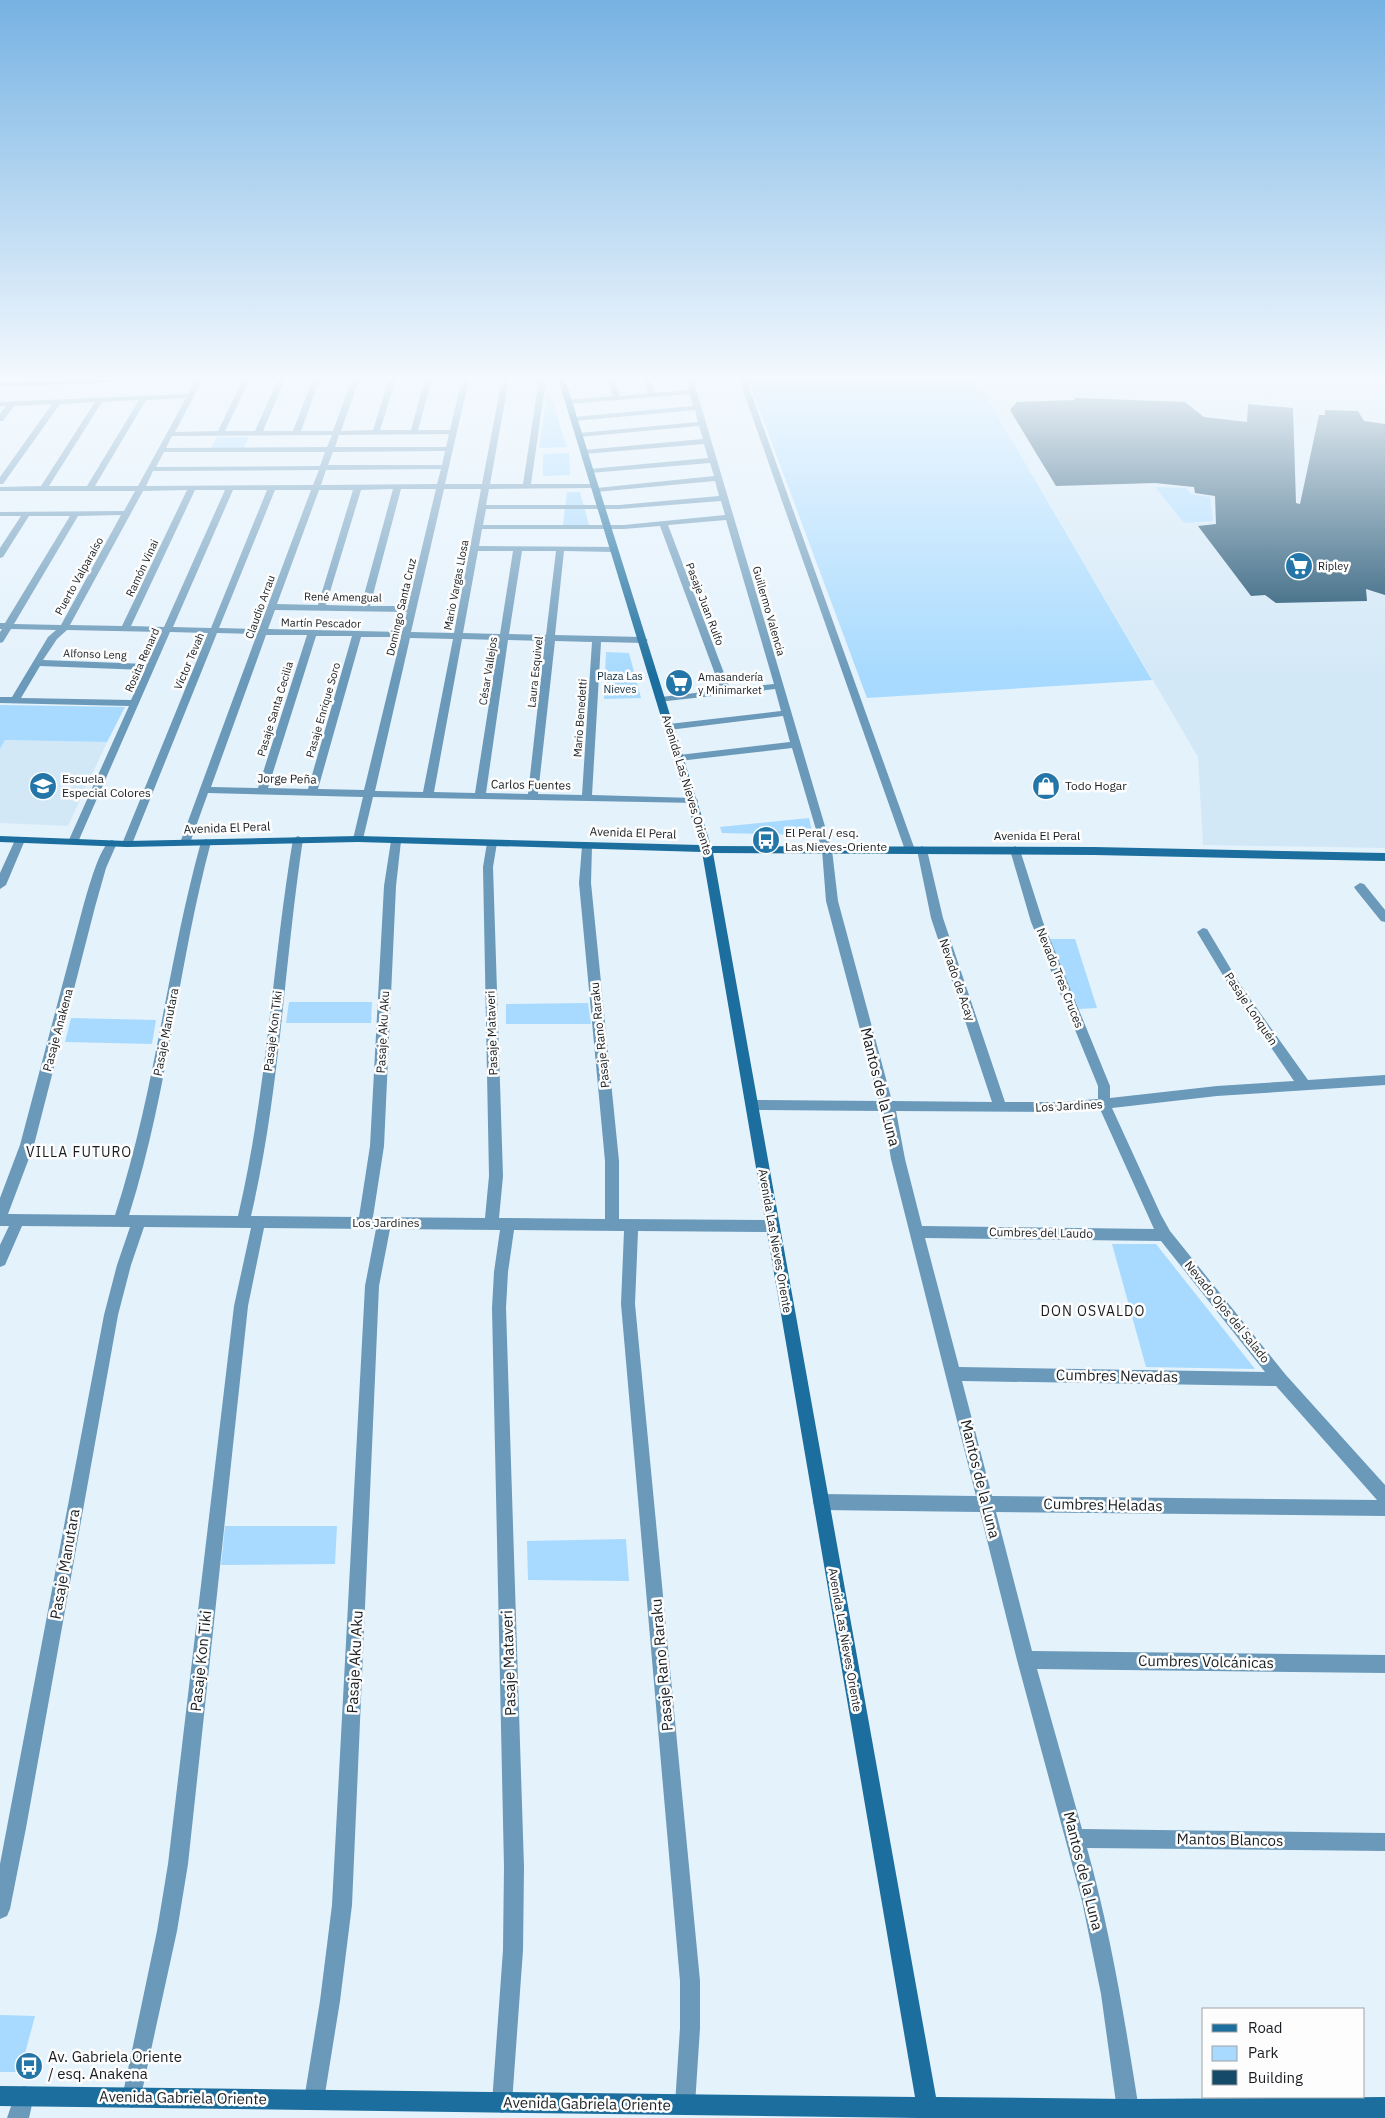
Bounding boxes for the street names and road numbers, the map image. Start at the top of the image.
street label: Puerto Valparaíso [52,534,106,618]
street label: Ramón Vinai [123,537,161,599]
street label: Mario Vargas Llosa [440,538,472,631]
street label: Domingo Santa Cruz [383,557,419,657]
street label: Pasaje Juan Rulfo [683,561,727,647]
street label: Guillermo Valencia [749,565,789,658]
street label: Claudio Arrau [242,573,278,641]
street label: René Amengual [304,589,382,605]
street label: Martín Pescador [281,615,361,631]
street label: Rosita Renard [122,626,162,694]
street label: Víctor Tevah [171,630,207,692]
street label: César Vallejos [476,636,500,706]
street label: Laura Esquivel [524,636,546,708]
street label: Alfonso Leng [63,646,127,662]
street label: Pasaje Santa Cecilia [254,660,296,758]
street label: Pasaje Enrique Soro [303,661,343,759]
street label: Mario Benedetti [570,678,590,758]
street label: Avenida Las Nieves Oriente [659,713,716,857]
street label: Jorge Peña [257,770,317,787]
street label: Carlos Fuentes [491,776,571,793]
street label: Avenida El Peral [183,818,271,837]
street label: Avenida El Peral [589,823,677,842]
street label: Avenida El Peral [994,828,1080,843]
street label: Nevado Tres Cruces [1034,926,1087,1030]
street label: Nevado de Acay [936,937,979,1023]
street label: Pasaje Lonquén [1221,969,1281,1048]
street label: Pasaje Rano Raraku [586,981,613,1089]
street label: Pasaje Anakena [39,986,76,1073]
street label: Pasaje Manutara [150,986,182,1077]
street label: Pasaje Kon Tiki [260,990,285,1072]
street label: Pasaje Aku Aku [373,990,392,1074]
street label: Pasaje Mataveri [483,990,500,1076]
street label: Mantos de la Luna [857,1026,904,1148]
street label: Los Jardines [1035,1096,1103,1115]
street label: Avenida Las Nieves Oriente [755,1168,796,1315]
street label: Los Jardines [352,1215,420,1230]
street label: Cumbres del Laudo [989,1224,1093,1241]
street label: Nevado Ojos del Salado [1182,1258,1273,1366]
street label: Cumbres Nevadas [1056,1365,1178,1386]
street label: Mantos de la Luna [957,1418,1004,1540]
street label: Cumbres Heladas [1043,1494,1163,1515]
street label: Pasaje Manutara [45,1507,84,1621]
street label: Avenida Las Nieves Oriente [825,1567,866,1714]
street label: Pasaje Rano Raraku [646,1598,677,1732]
street label: Pasaje Kon Tiki [186,1610,215,1712]
street label: Pasaje Aku Aku [342,1610,367,1714]
street label: Pasaje Mataveri [497,1610,520,1716]
street label: Cumbres Volcánicas [1138,1651,1274,1672]
street label: Mantos de la Luna [1060,1810,1107,1932]
street label: Mantos Blancos [1176,1829,1284,1850]
street label: Avenida Gabriela Oriente [99,2087,267,2108]
street label: Avenida Gabriela Oriente [503,2093,671,2114]

